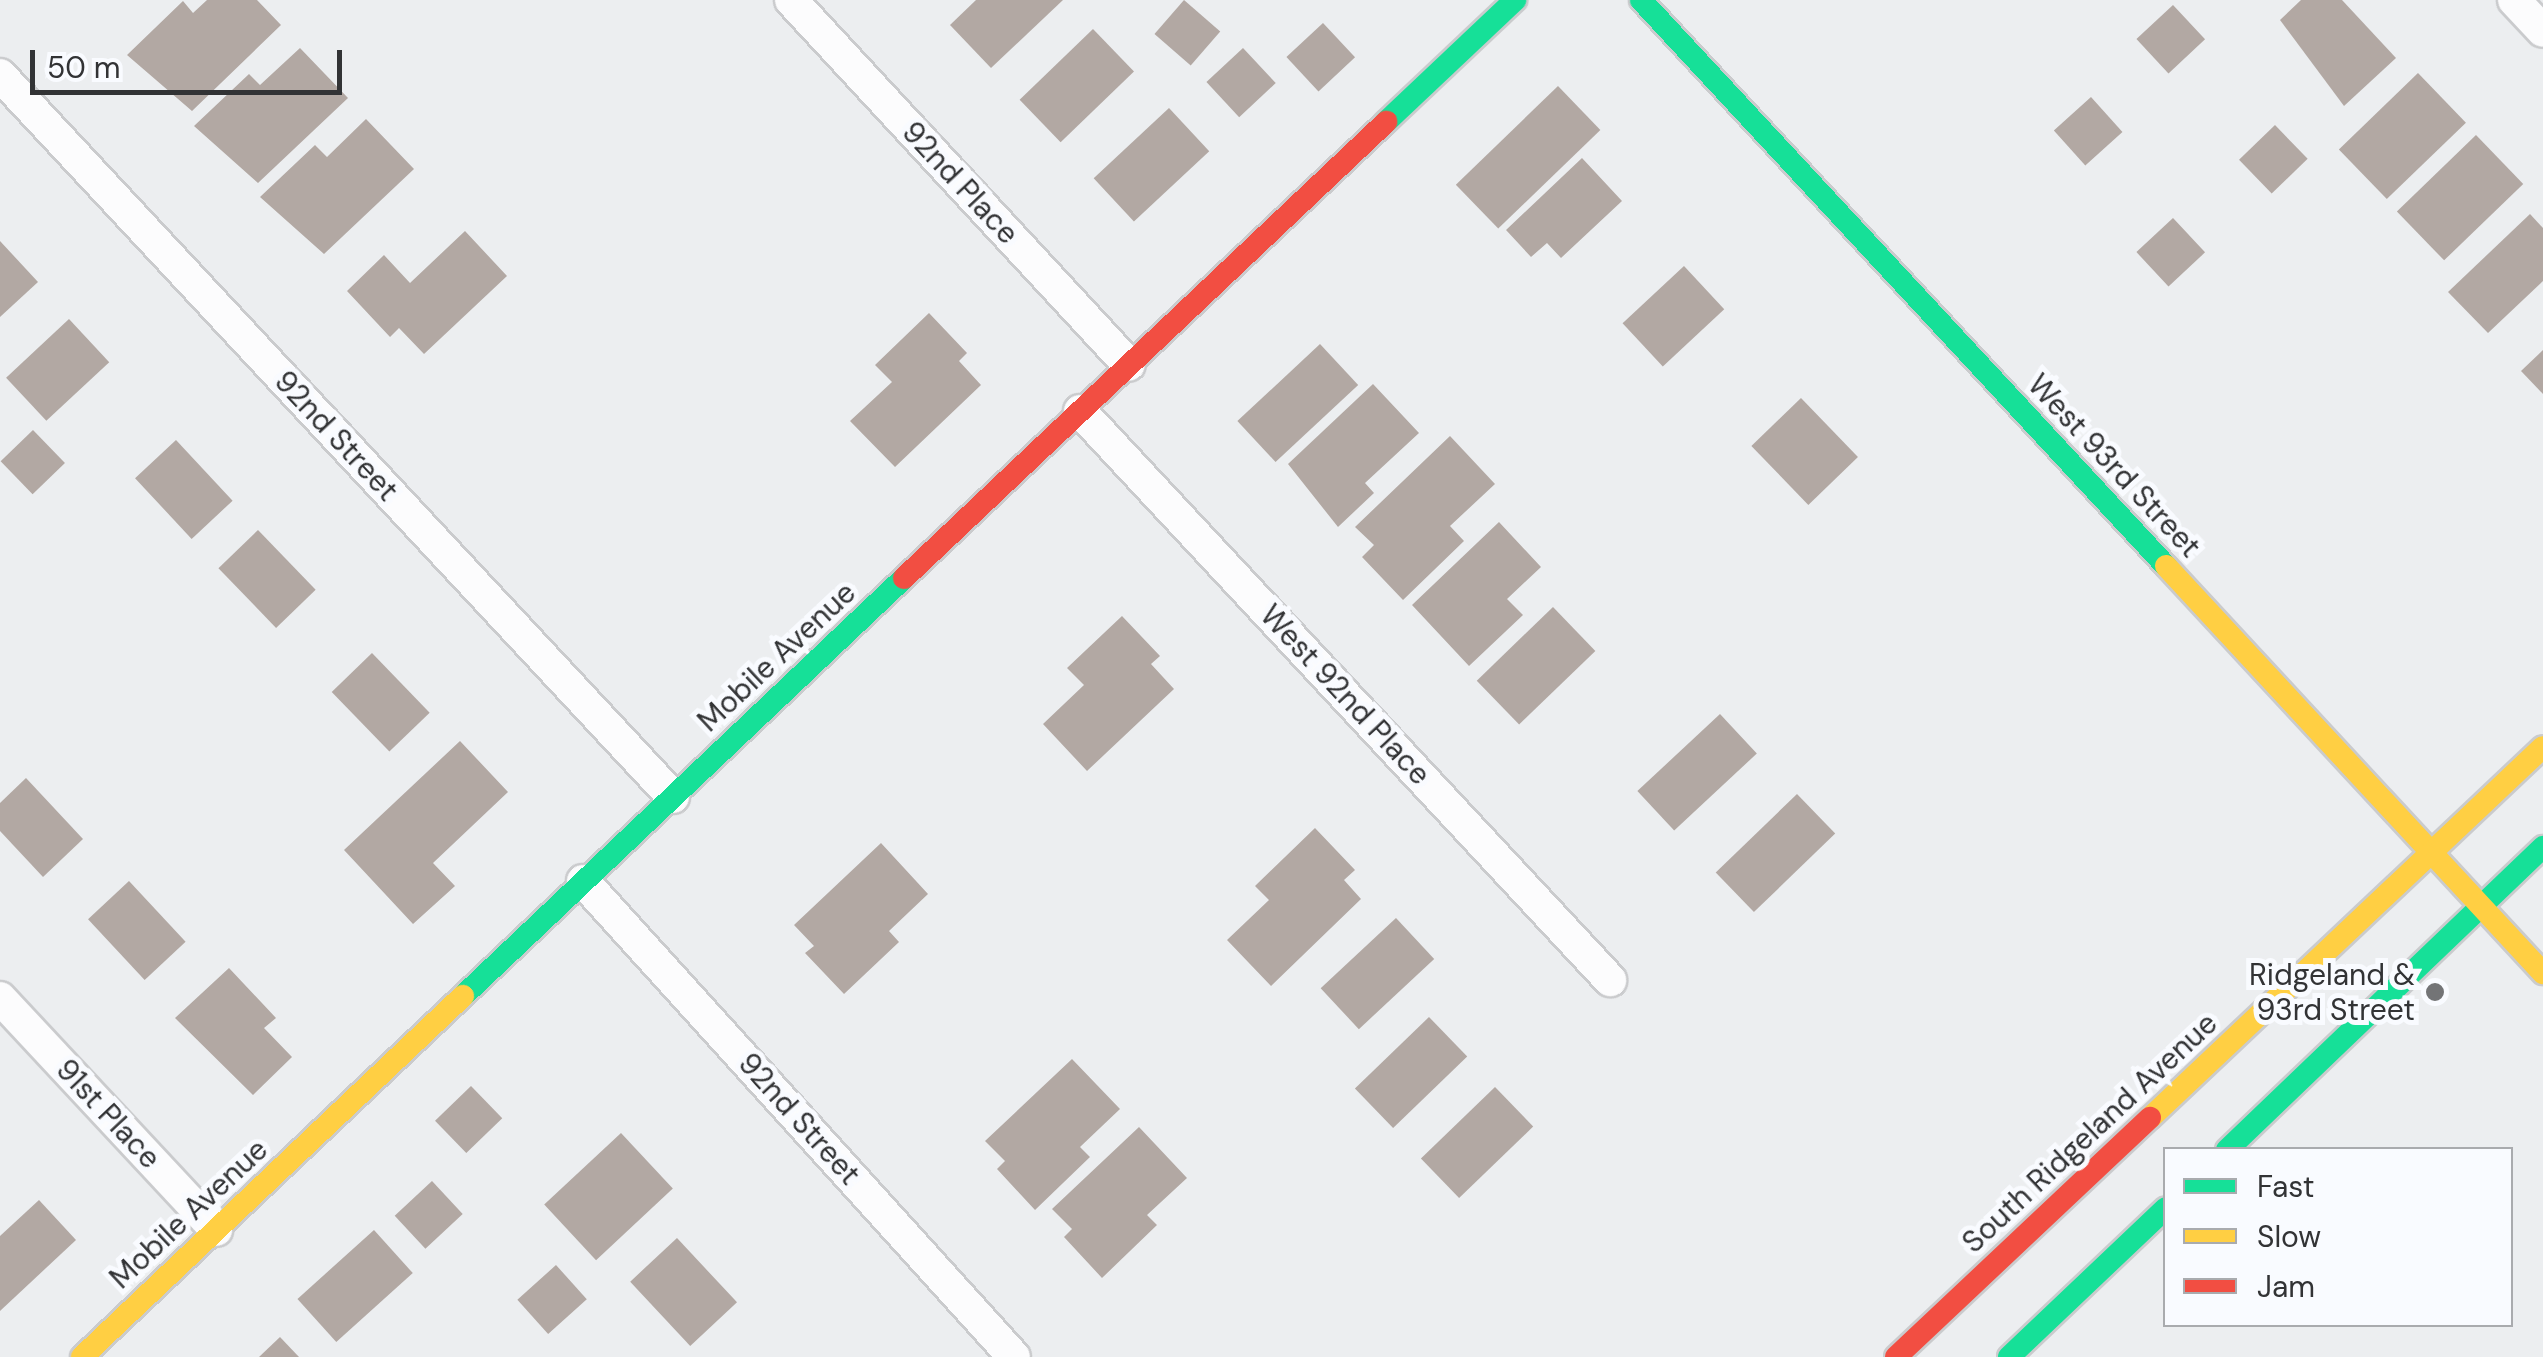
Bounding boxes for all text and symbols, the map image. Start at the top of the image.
scale bar [35,30,348,92]
text: 50 m [47,48,121,87]
street label: 92nd Place [894,114,1026,252]
street label: 92nd Street [267,364,405,508]
street label: West 93rd Street [2020,367,2208,565]
street label: Mobile Avenue [691,575,863,739]
street label: West 92nd Place [1252,598,1438,792]
place label: Ridgeland & 93rd Street [2249,957,2415,1028]
marker: Ridgeland & 93rd Street [2424,981,2446,1003]
street label: South Ridgeland Avenue [1955,1005,2225,1261]
street label: 92nd Street [731,1046,867,1192]
street label: 91st Place [48,1052,168,1176]
street label: Mobile Avenue [103,1132,275,1296]
legend [2163,1147,2513,1327]
text: Fast [2257,1167,2315,1206]
text: Slow [2257,1217,2321,1256]
text: Jam [2257,1267,2315,1306]

